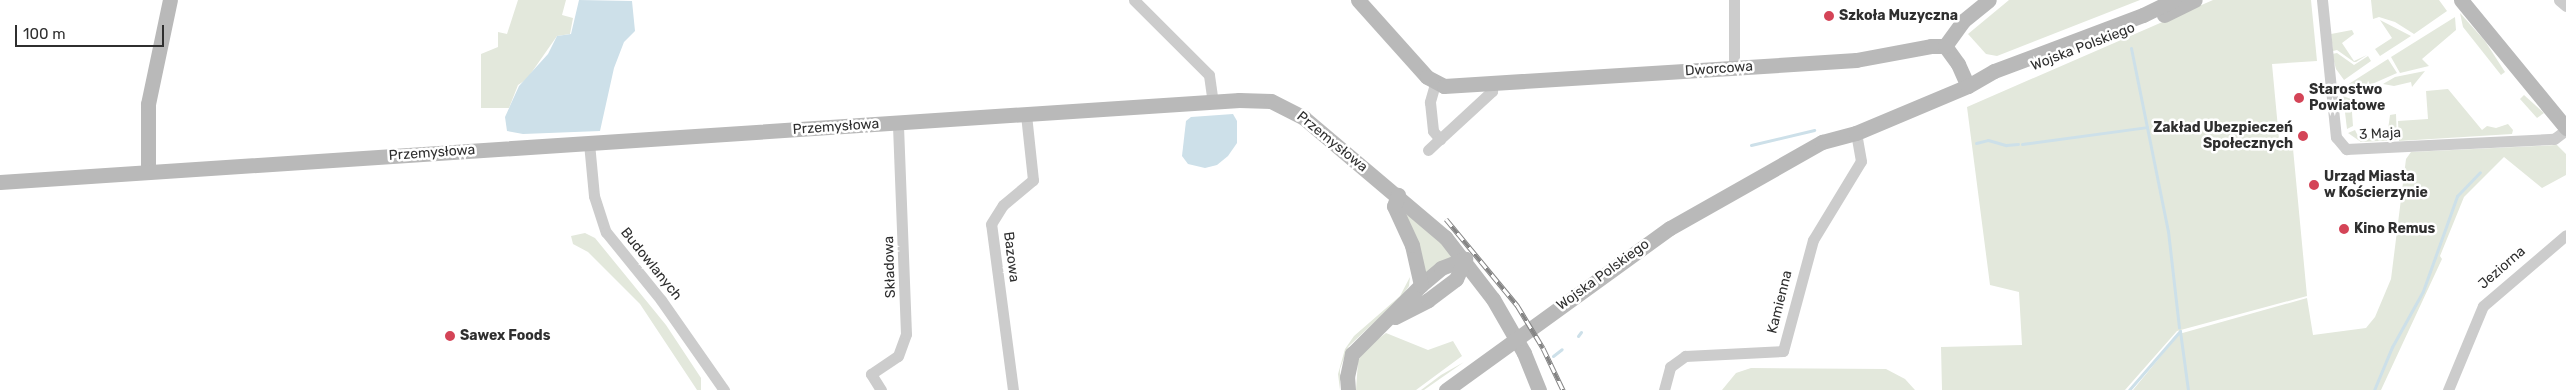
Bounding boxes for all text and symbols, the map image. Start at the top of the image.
place label: Szkoła Muzyczna [1839,8,1958,24]
marker: Szkoła Muzyczna [1823,10,1835,22]
scale bar [18,15,166,47]
street label: Wojska Polskiego [2029,19,2137,75]
text: 100 m [23,25,65,43]
street label: Dworcowa [1684,58,1754,80]
place label: Starostwo Powiatowe [2309,82,2385,114]
marker: Starostwo Powiatowe [2293,92,2305,104]
street label: Przemysłowa [1293,108,1371,176]
street label: Przemysłowa [792,116,880,138]
place label: Zakład Ubezpieczeń Społecznych [2153,120,2293,152]
street label: 3 Maja [2359,125,2401,143]
marker: Zakład Ubezpieczeń Społecznych [2297,130,2309,142]
street label: Przemysłowa [388,142,476,164]
place label: Urząd Miasta w Kościerzynie [2324,169,2428,202]
marker: Urząd Miasta w Kościerzynie [2308,179,2320,191]
place label: Kino Remus [2354,221,2435,237]
marker: Kino Remus [2338,223,2350,235]
street label: Budowlanych [617,224,685,304]
street label: Bazowa [1000,231,1022,283]
street label: Składowa [881,236,899,298]
street label: Wojska Polskiego [1553,236,1653,314]
street label: Jeziorna [2475,243,2529,293]
street label: Kamienna [1764,269,1796,335]
place label: Sawex Foods [460,328,550,344]
marker: Sawex Foods [444,330,456,342]

